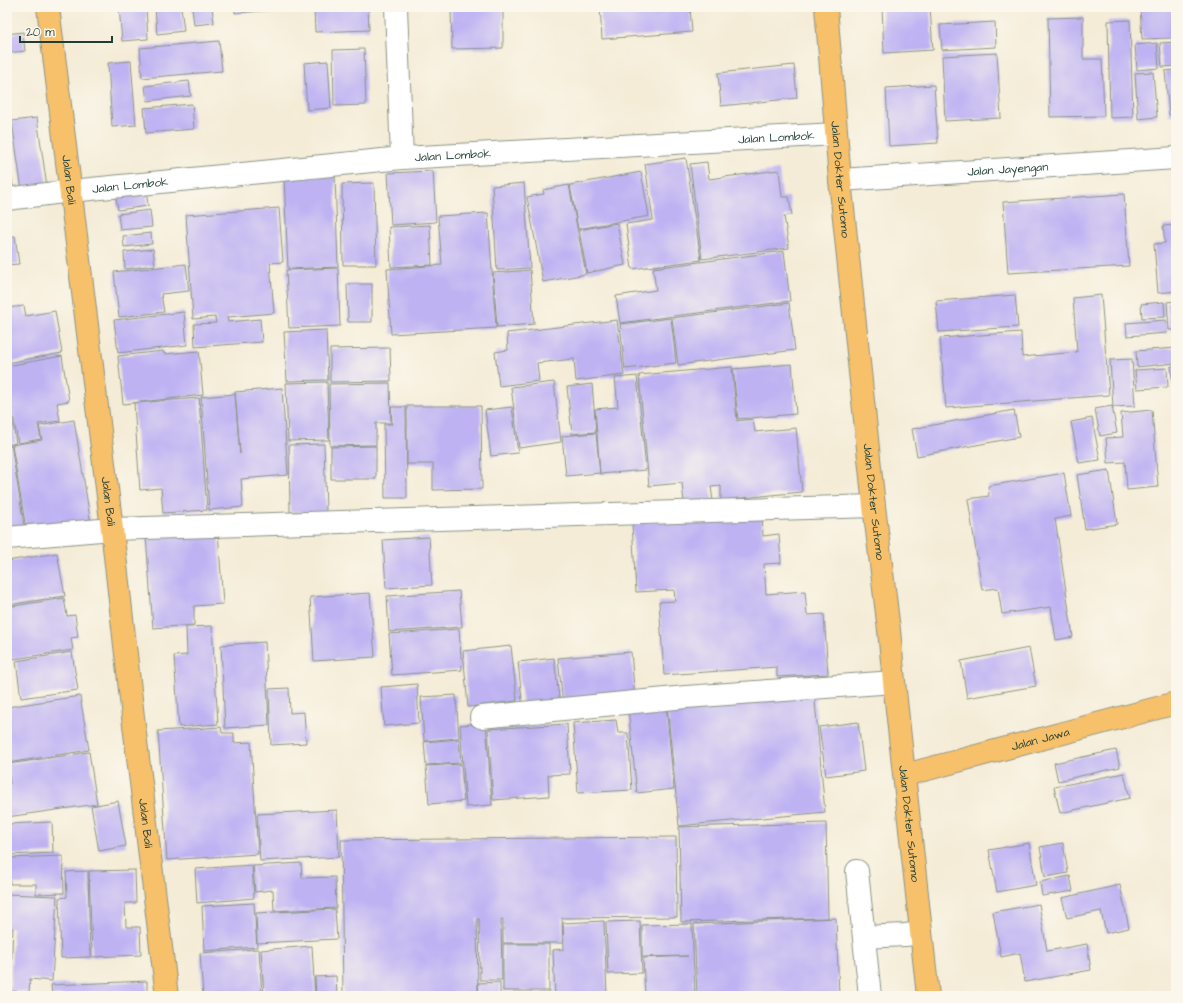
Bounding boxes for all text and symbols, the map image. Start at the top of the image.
scale bar [20,18,112,44]
text: 20 m [26,24,55,41]
street label: Jalan Dokter Sutomo [827,120,855,239]
street label: Jalan Lombok [738,127,816,148]
street label: Jalan Lombok [414,145,492,166]
street label: Jalan Bali [58,154,81,206]
street label: Jalan Jayengan [967,158,1049,180]
street label: Jalan Lombok [91,173,170,197]
street label: Jalan Dokter Sutomo [859,442,889,561]
street label: Jalan Bali [97,476,120,527]
street label: Jalan Jawa [1009,723,1071,755]
street label: Jalan Dokter Sutomo [895,764,924,883]
street label: Jalan Bali [134,797,157,849]

